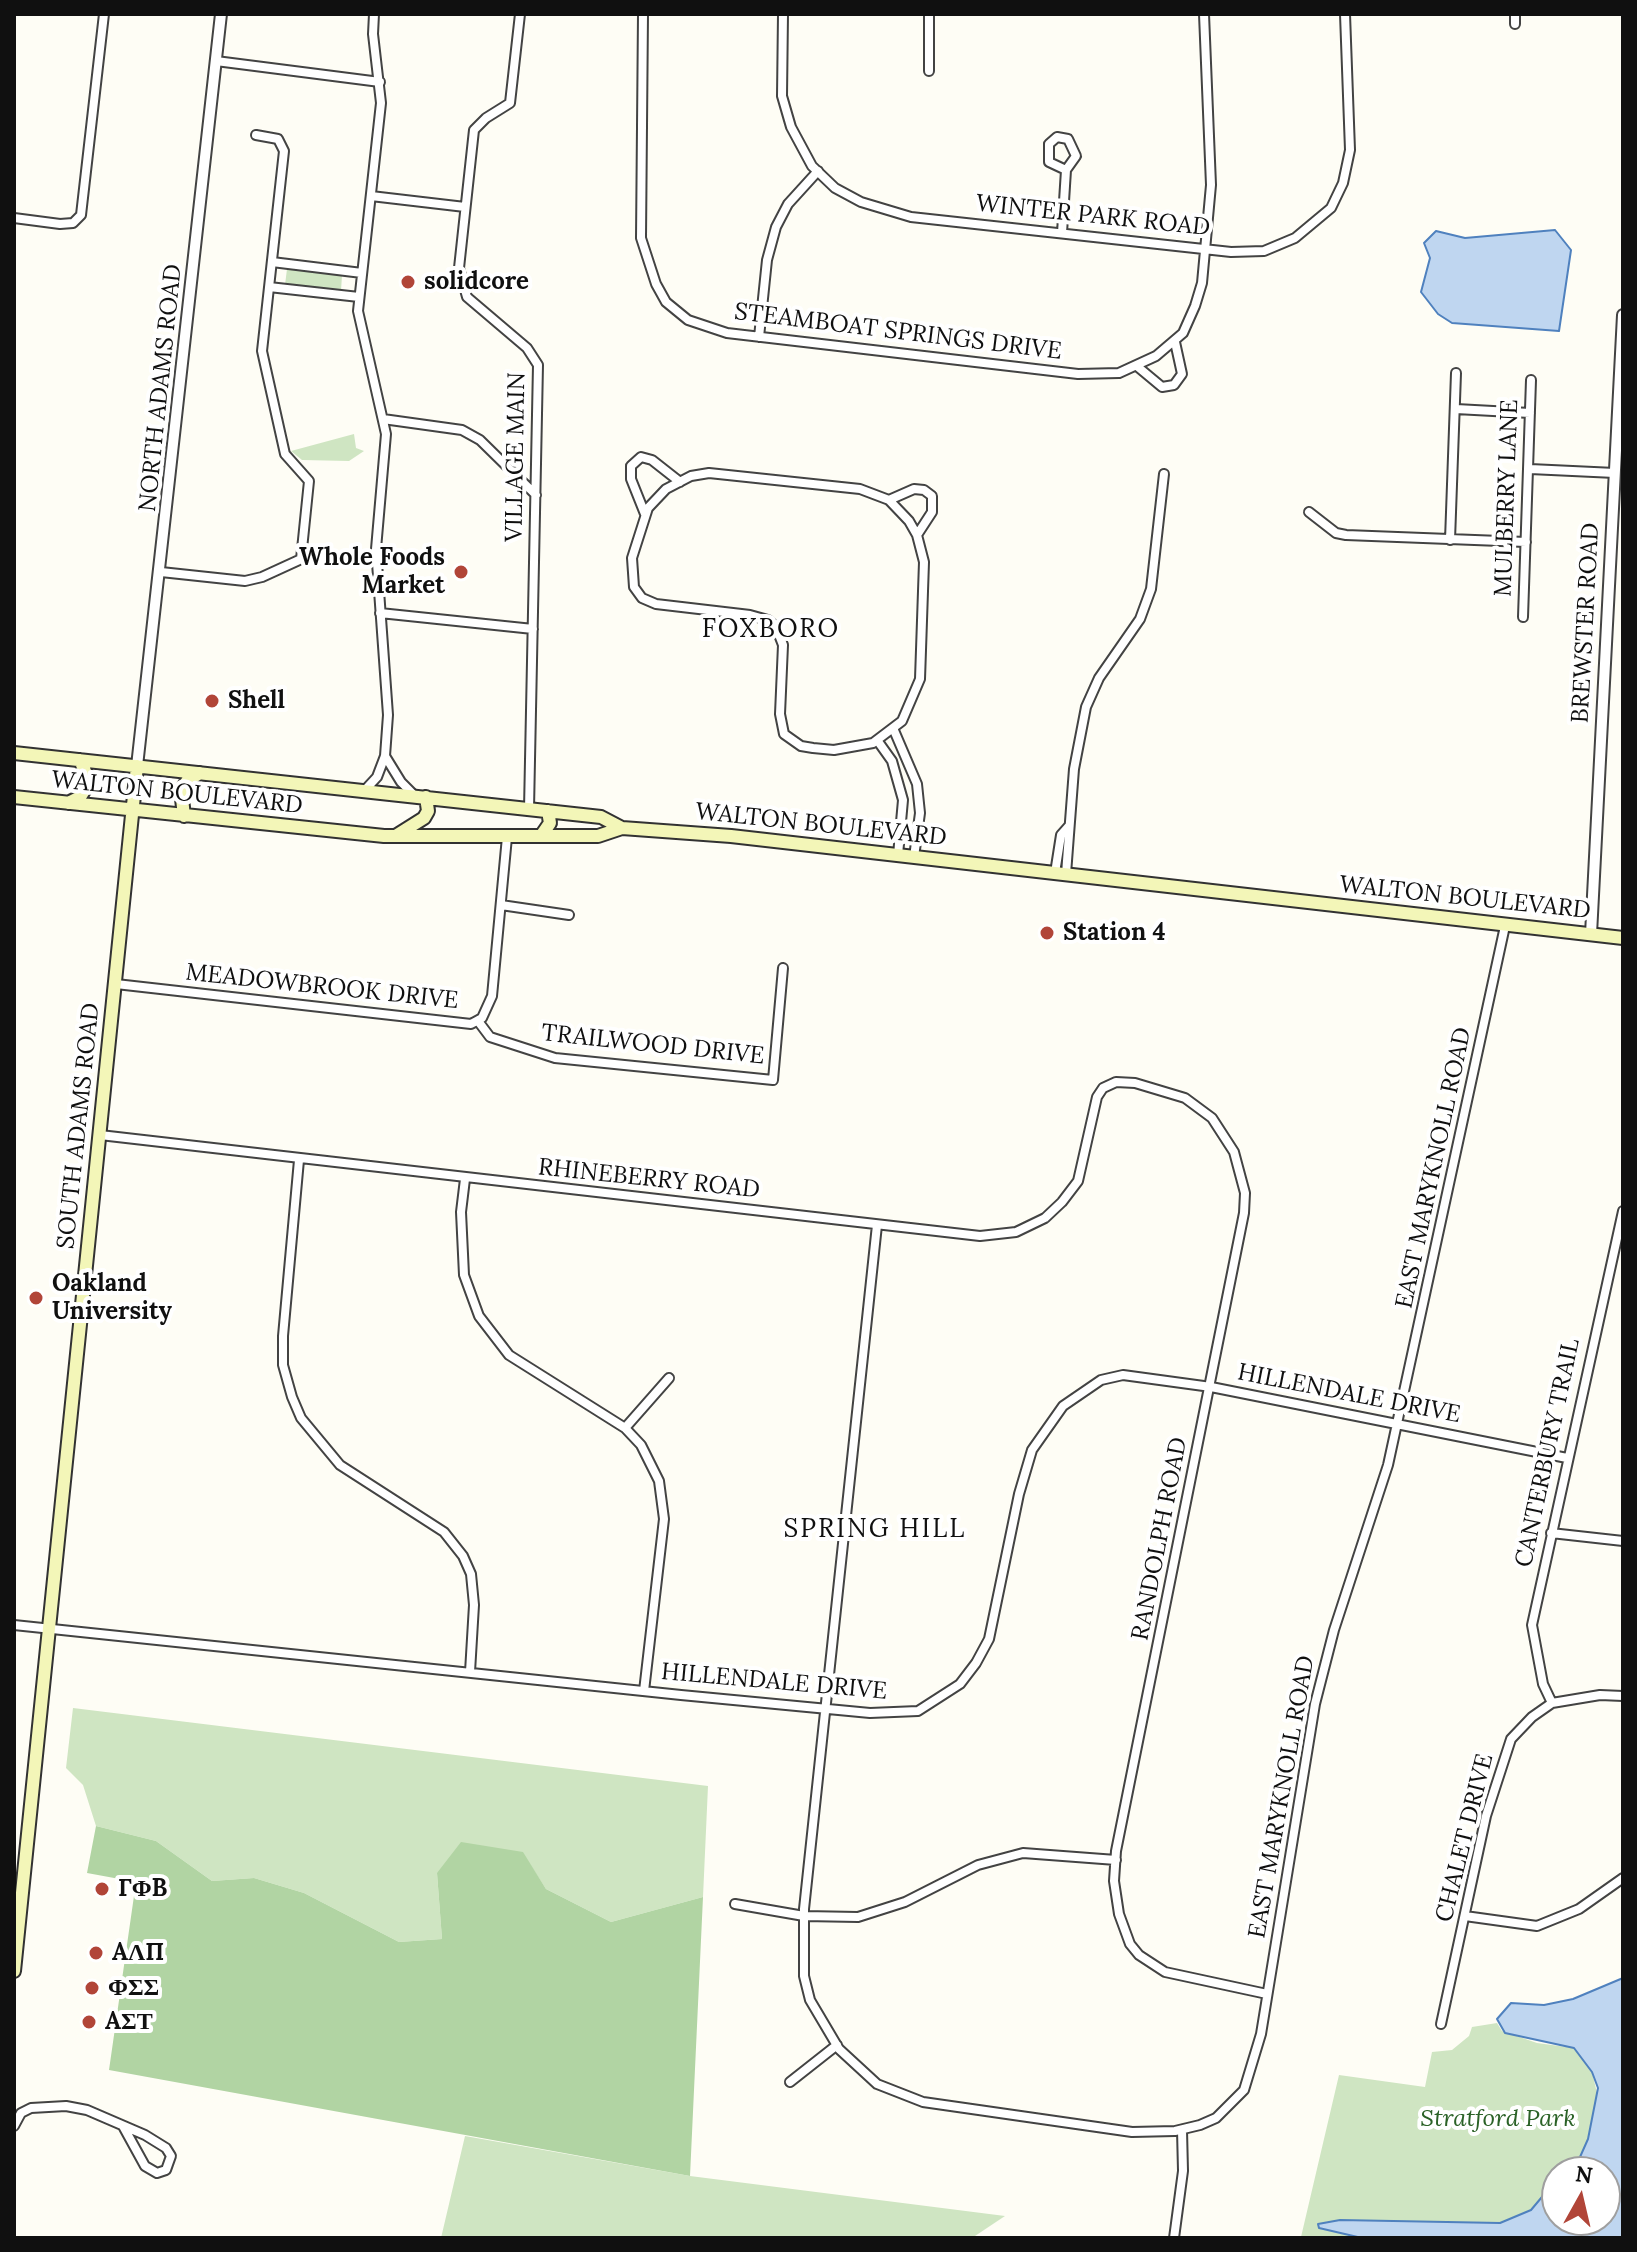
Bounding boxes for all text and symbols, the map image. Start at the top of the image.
street label: WINTER PARK ROAD [975,189,1211,243]
street label: NORTH ADAMS ROAD [134,263,188,513]
place label: solidcore [424,268,529,296]
marker: solidcore [399,273,417,291]
street label: STEAMBOAT SPRINGS DRIVE [733,298,1063,366]
street label: VILLAGE MAIN [500,372,532,542]
street label: MULBERRY LANE [1489,399,1525,597]
street label: BREWSTER ROAD [1566,522,1606,724]
place label: Whole Foods Market [299,544,445,600]
marker: Whole Foods Market [452,563,470,581]
district label: FOXBORO [702,614,840,646]
place label: Shell [228,687,285,715]
marker: Shell [203,692,221,710]
street label: WALTON BOULEVARD [50,765,304,821]
street label: WALTON BOULEVARD [694,797,948,853]
street label: WALTON BOULEVARD [1338,870,1592,926]
place label: Station 4 [1063,919,1166,947]
marker: Station 4 [1038,924,1056,942]
street label: MEADOWBROOK DRIVE [184,958,460,1016]
street label: SOUTH ADAMS ROAD [52,1002,106,1250]
street label: TRAILWOOD DRIVE [540,1019,766,1071]
street label: EAST MARYKNOLL ROAD [1390,1025,1478,1311]
street label: RHINEBERRY ROAD [537,1153,761,1205]
place label: Oakland University [52,1270,172,1326]
marker: Oakland University [27,1289,45,1307]
street label: CANTERBURY TRAIL [1510,1336,1586,1570]
street label: HILLENDALE DRIVE [1235,1358,1463,1430]
street label: RANDOLPH ROAD [1126,1435,1194,1643]
district label: SPRING HILL [784,1514,966,1546]
street label: EAST MARYKNOLL ROAD [1243,1653,1321,1941]
street label: HILLENDALE DRIVE [660,1658,888,1706]
street label: CHALET DRIVE [1430,1751,1500,1925]
place label: ΓΦB [118,1875,167,1903]
marker: ΓΦB [93,1880,111,1898]
place label: AΛΠ [112,1939,164,1967]
marker: AΛΠ [87,1944,105,1962]
place label: ΦΣΣ [108,1974,159,2002]
marker: ΦΣΣ [83,1979,101,1997]
place label: AΣΤ [105,2008,153,2036]
marker: AΣΤ [80,2013,98,2031]
park label: Stratford Park [1420,2105,1576,2133]
north arrow [1541,2156,1621,2236]
text: N [1574,2159,1594,2189]

